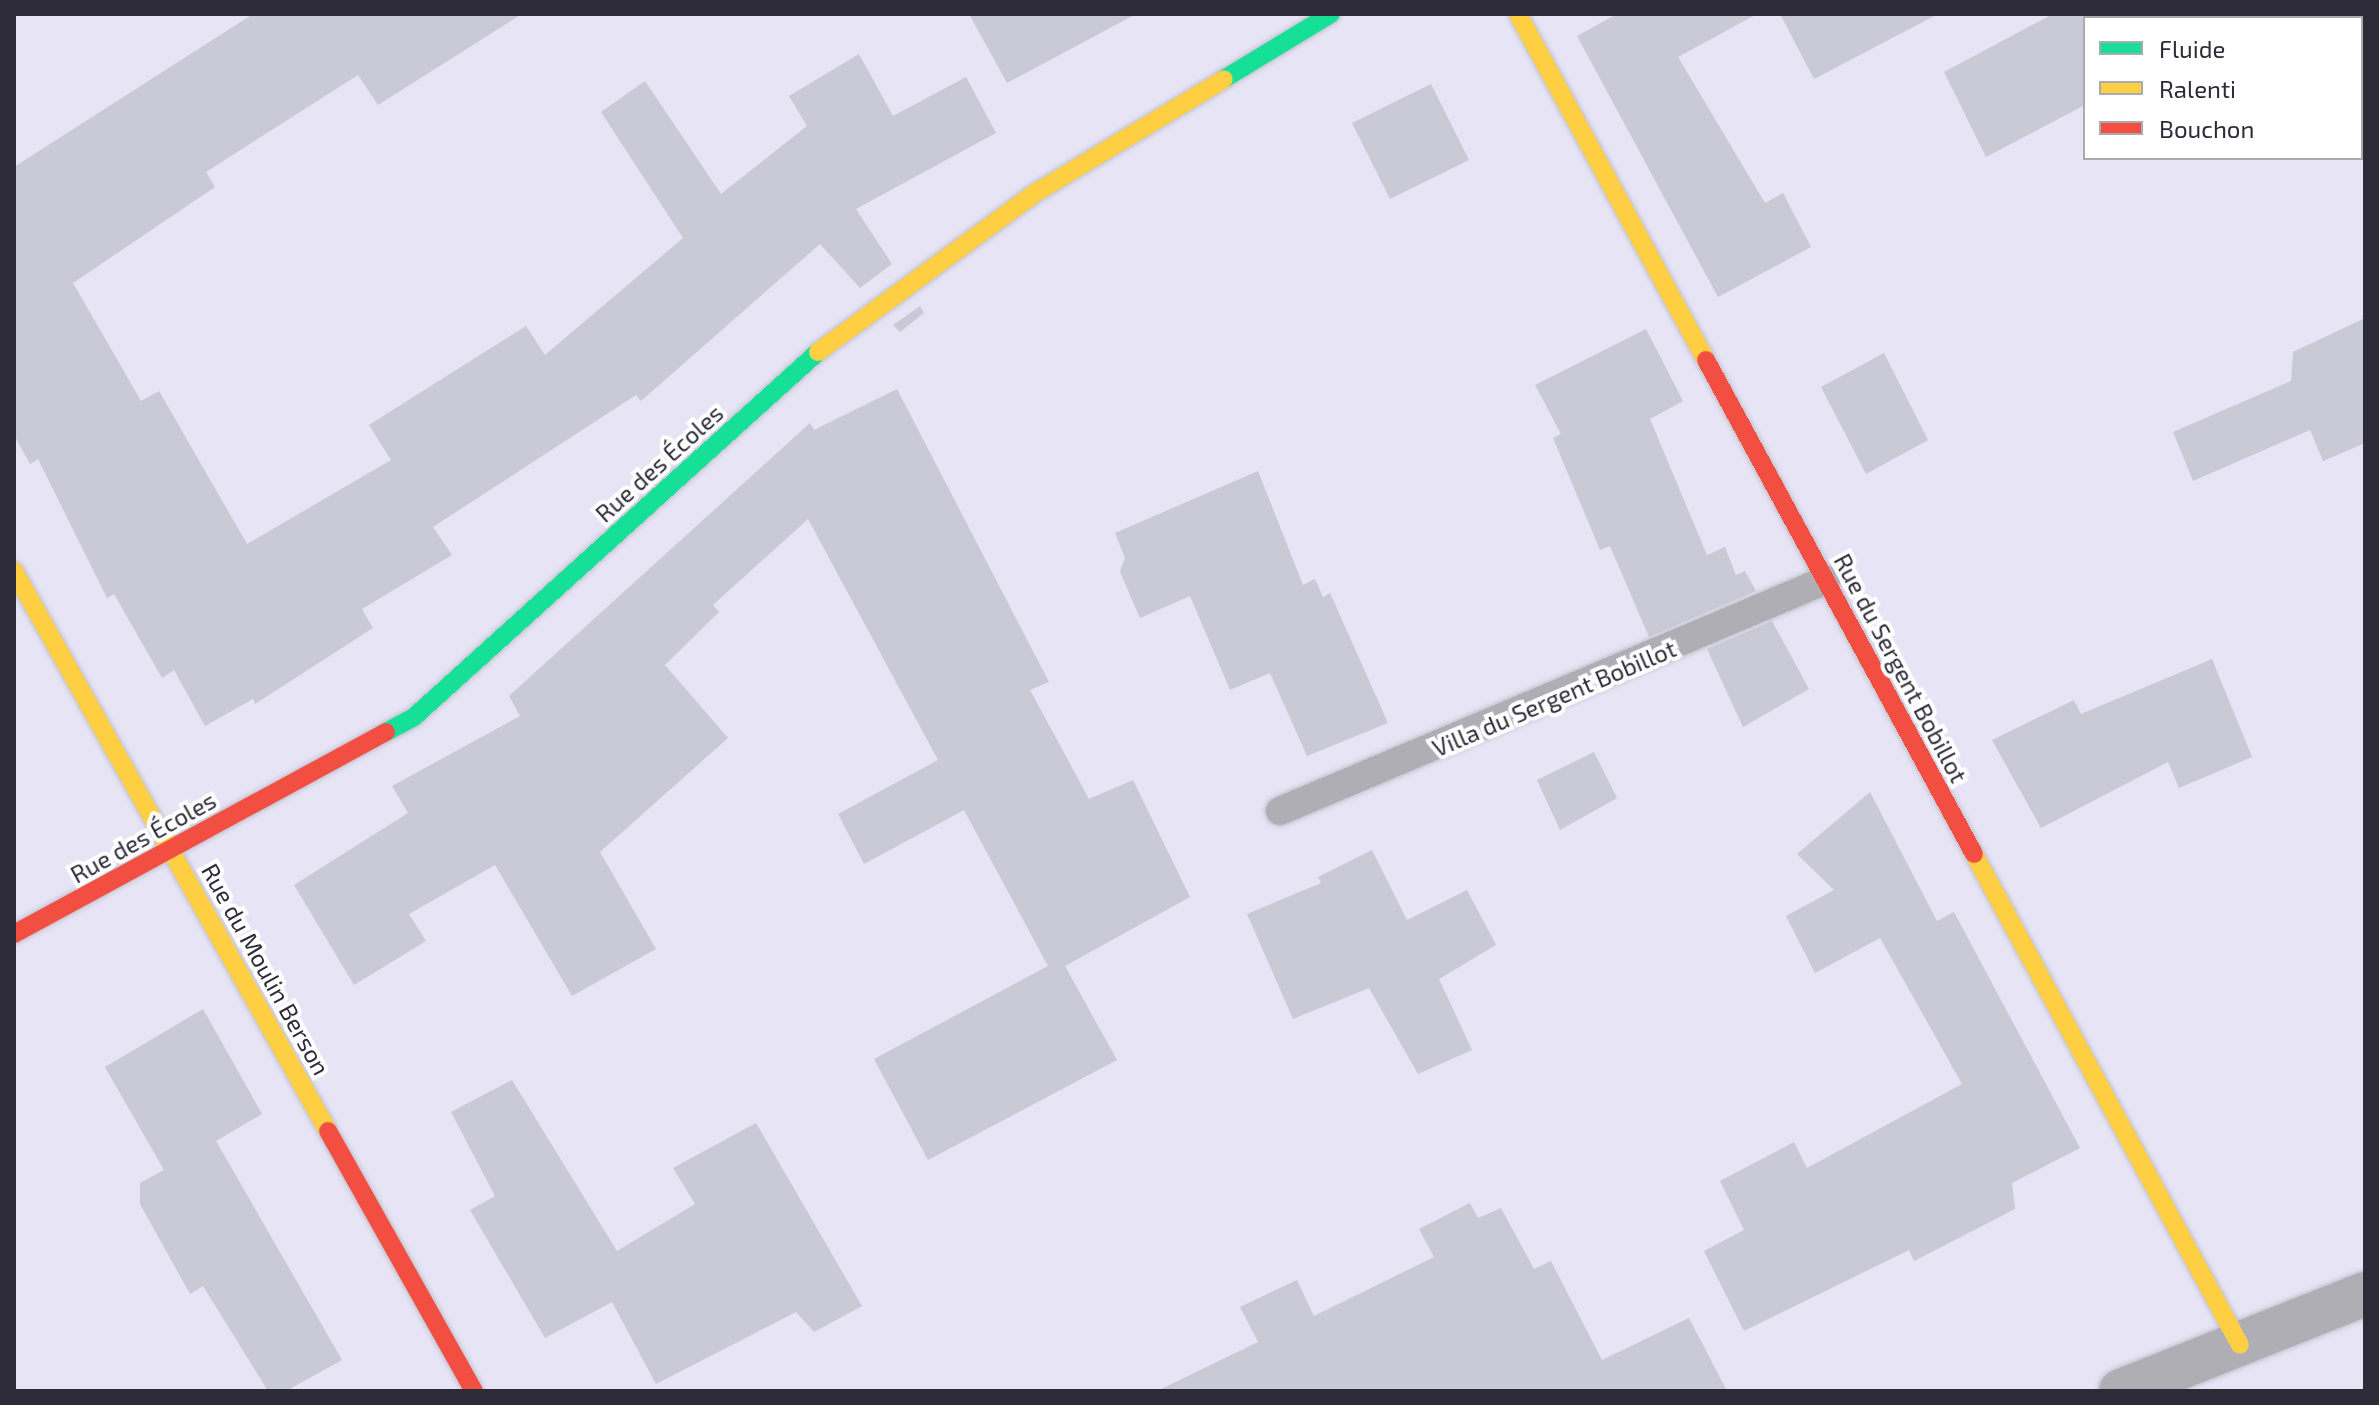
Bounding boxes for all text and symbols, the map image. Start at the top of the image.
legend [2083,16,2363,160]
text: Fluide [2159,34,2225,63]
text: Ralenti [2159,74,2236,103]
text: Bouchon [2159,114,2254,143]
street label: Rue des Écoles [589,398,729,528]
street label: Rue du Sergent Bobillot [1828,549,1974,787]
street label: Villa du Sergent Bobillot [1428,634,1680,762]
street label: Rue des Écoles [65,785,221,889]
street label: Rue du Moulin Berson [196,858,336,1080]

